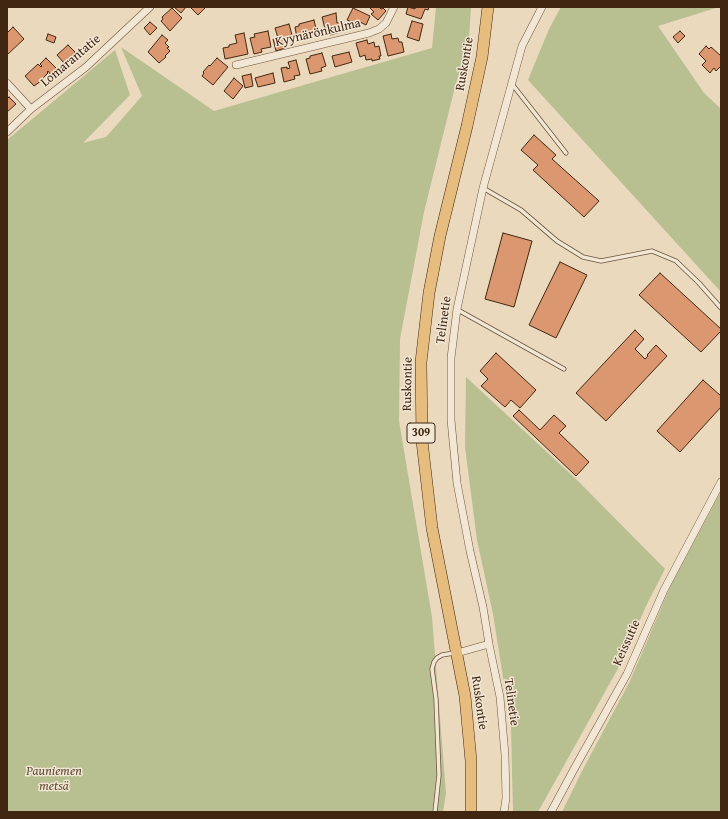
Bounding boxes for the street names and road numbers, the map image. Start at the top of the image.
street label: Kyynärönkulma [274,16,362,50]
street label: Lomarantatie [38,31,104,91]
street label: Ruskontie [453,36,477,92]
street label: Telinetie [433,295,455,345]
street label: Ruskontie [400,357,416,411]
road number: 309 [407,423,435,443]
street label: Keissutie [610,617,644,669]
street label: Ruskontie [467,675,491,731]
street label: Telinetie [500,677,522,727]

